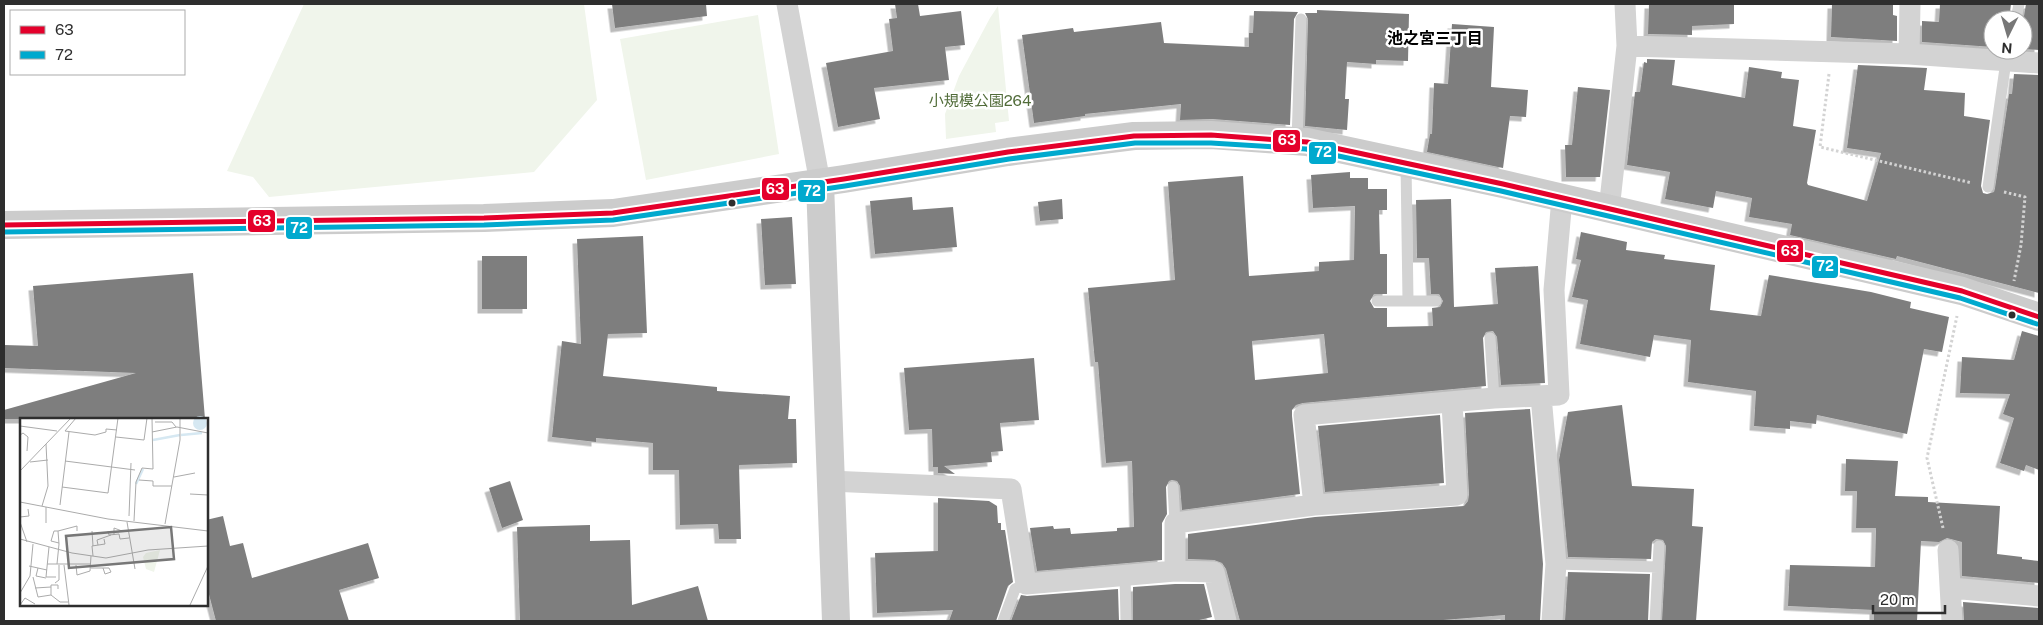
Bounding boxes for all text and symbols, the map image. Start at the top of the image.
legend [10,10,185,75]
north arrow [1983,10,2033,60]
text: 63 [55,21,74,38]
district label: 池之宮三丁目 [1387,29,1483,48]
text: N [2001,40,2013,56]
text: 72 [55,46,73,63]
park label: 小規模公園264 [929,92,1031,109]
line badge: 63 [1272,129,1301,153]
text: 63 [1278,132,1296,148]
line badge: 72 [1308,141,1337,165]
text: 72 [1314,144,1332,160]
line badge: 63 [761,177,790,201]
line badge: 72 [797,179,826,203]
text: 63 [766,181,784,197]
text: 72 [803,183,821,199]
unlabelled marker [727,198,737,208]
line badge: 63 [247,209,276,233]
text: 63 [253,213,271,229]
line badge: 72 [285,216,313,240]
text: 72 [290,220,308,236]
line badge: 63 [1776,239,1804,263]
text: 63 [1781,243,1799,259]
line badge: 72 [1811,255,1839,279]
text: 72 [1816,258,1834,274]
unlabelled marker [2007,310,2017,320]
inset map [20,418,208,605]
scale bar [1873,582,1946,614]
text: 20 m [1880,591,1915,608]

